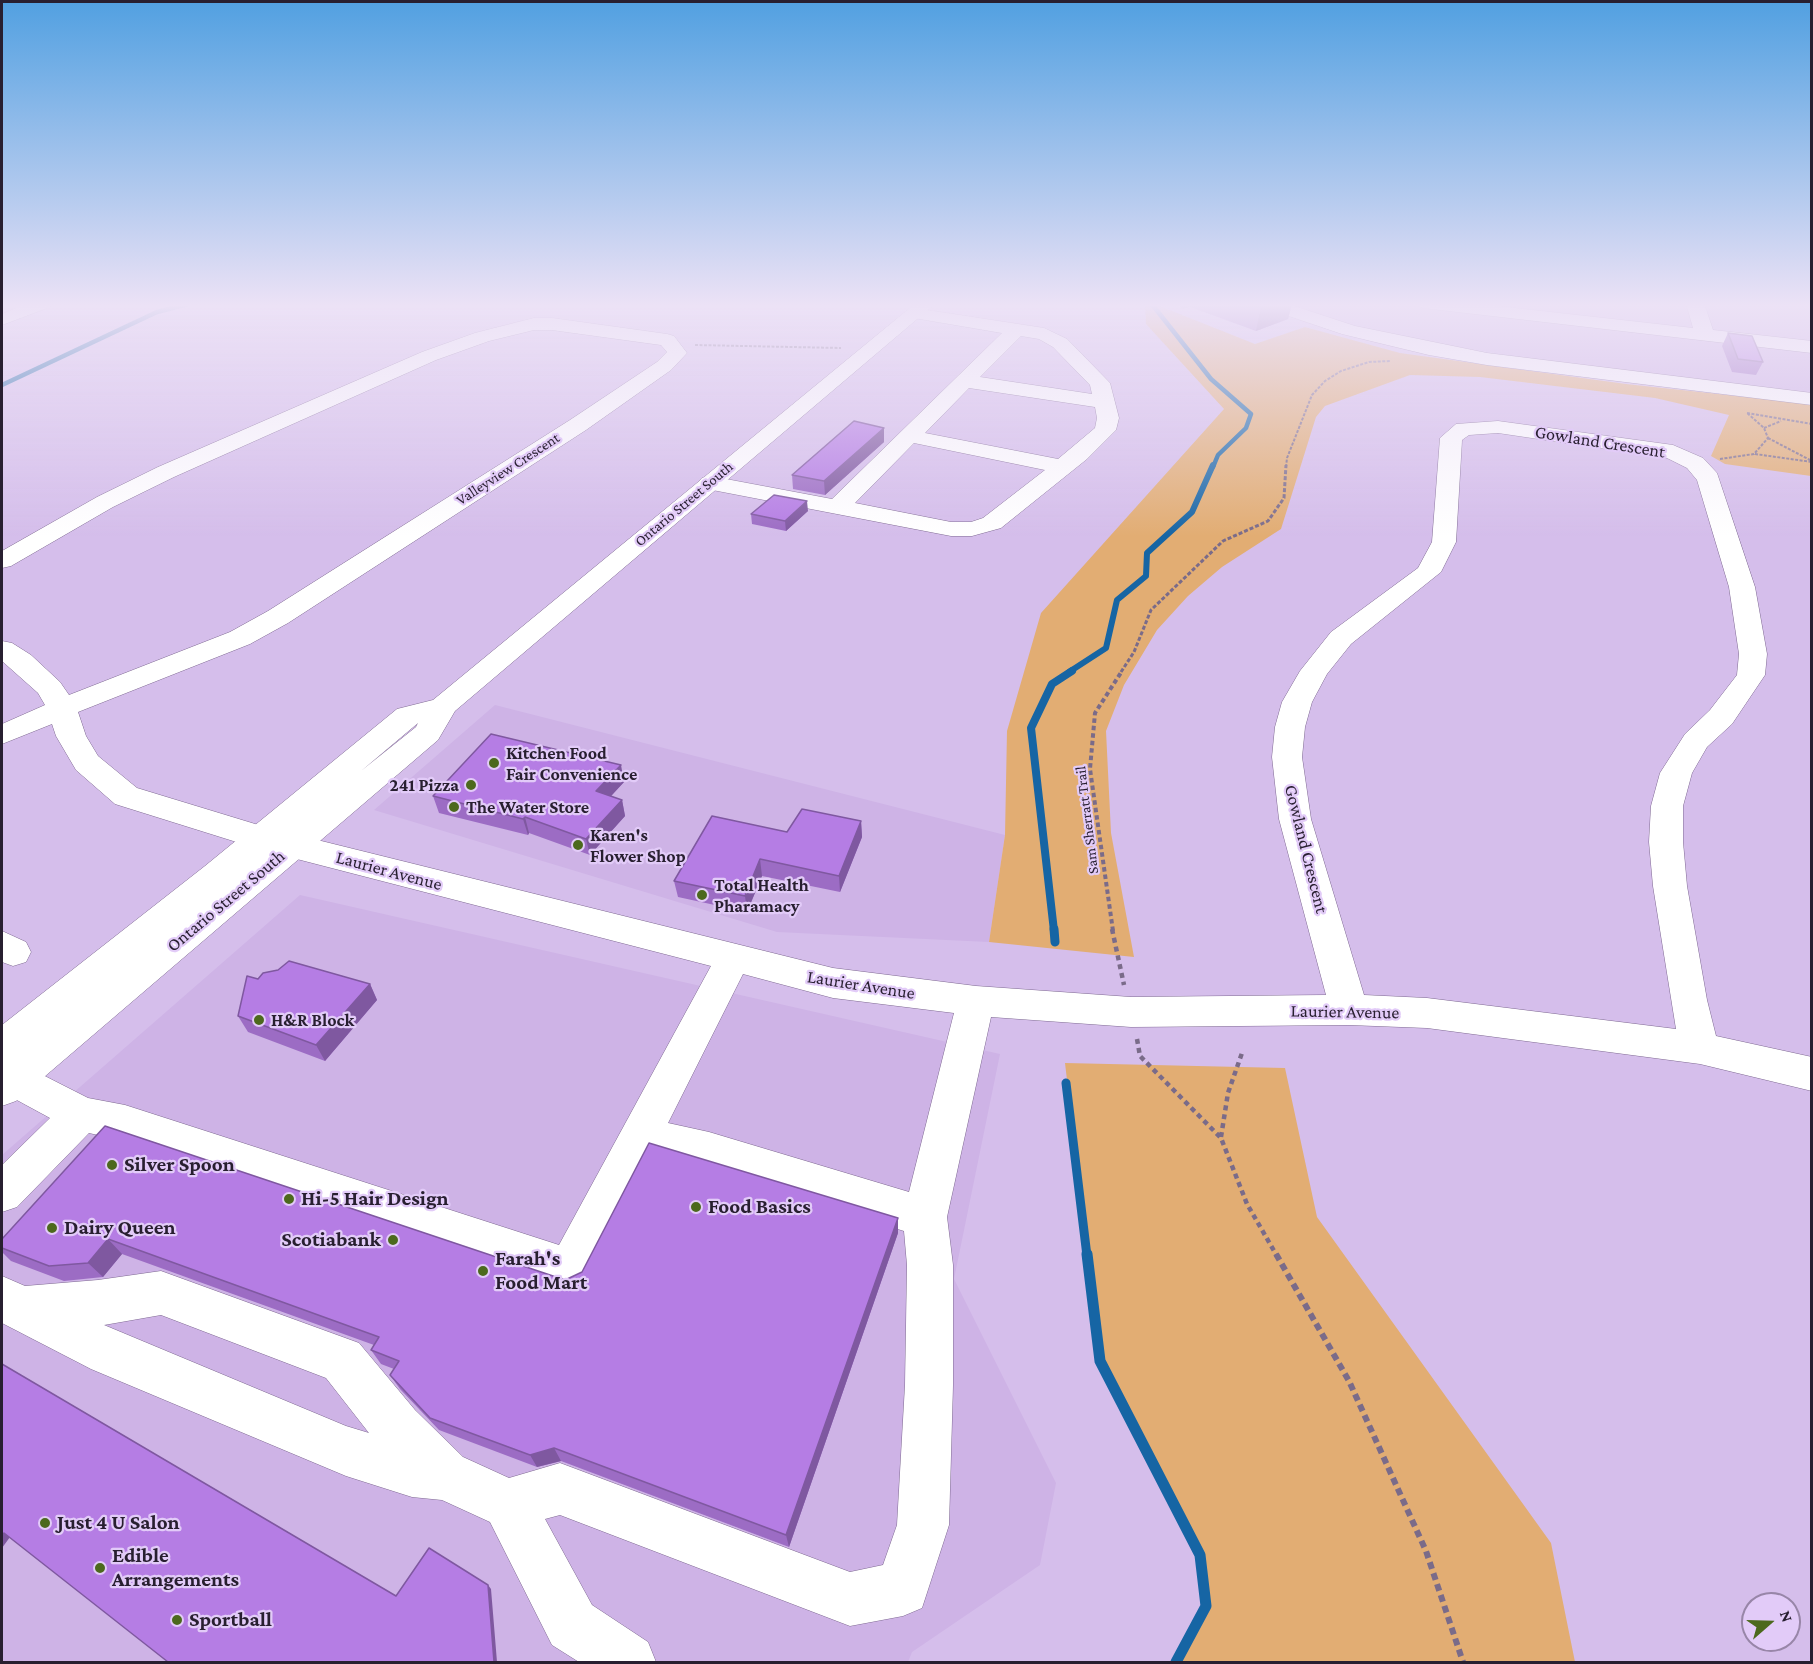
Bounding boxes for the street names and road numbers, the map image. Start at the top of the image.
street label: Gowland Crescent [1533,421,1667,463]
street label: Valleyview Crescent [453,429,563,509]
street label: Ontario Street South [631,458,737,550]
street label: Sam Sherratt Trail [1071,765,1103,875]
street label: Gowland Crescent [1280,783,1332,915]
street label: Ontario Street South [163,845,289,957]
street label: Laurier Avenue [334,847,444,895]
street label: Laurier Avenue [806,966,916,1004]
street label: Laurier Avenue [1290,1000,1400,1024]

